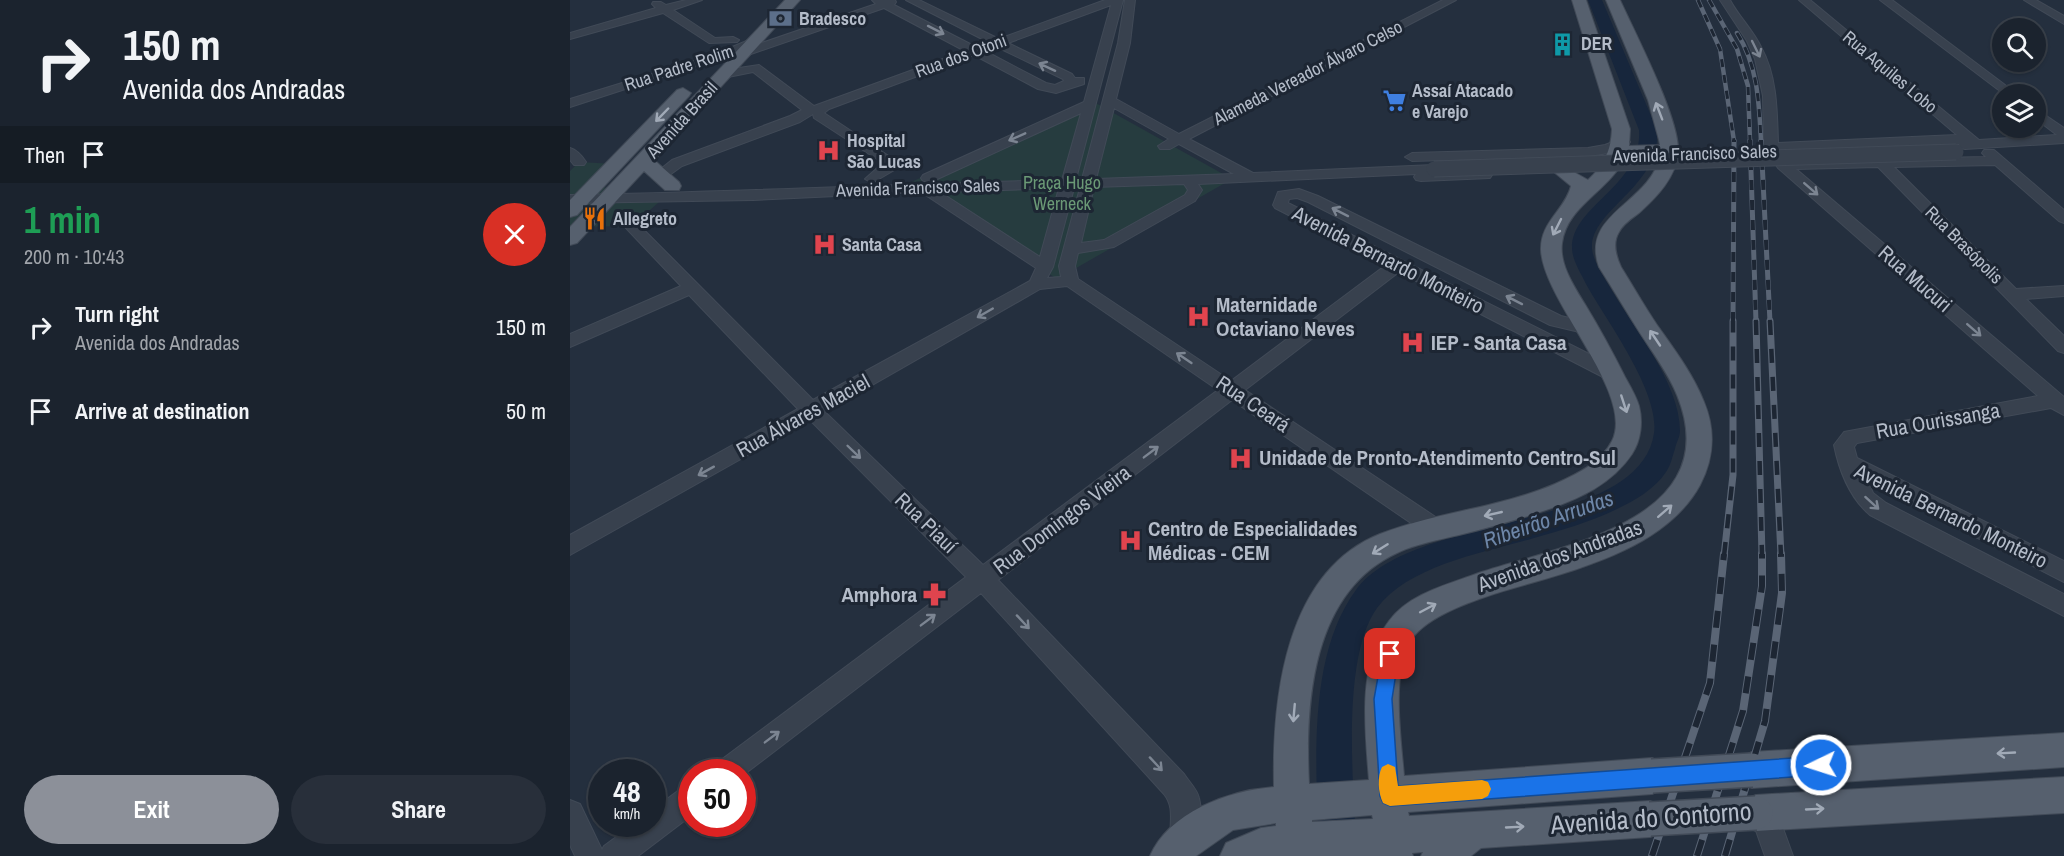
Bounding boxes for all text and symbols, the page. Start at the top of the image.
bank icon: Bradesco [768,6,794,32]
place label: Bradesco [799,6,866,31]
street label: Alameda Vereador Álvaro Celso [1208,14,1407,132]
text: 150 m [123,17,221,73]
map controls [1992,18,2046,138]
button: search [1992,18,2046,72]
icon: right [24,24,102,102]
one-way arrow [927,25,945,37]
street label: Rua Aquiles Lobo [1838,25,1943,119]
street label: Rua dos Otoni [912,28,1010,84]
building icon: DER [1550,31,1576,57]
place label: DER [1581,31,1613,56]
street label: Rua Padre Rolim [621,38,737,97]
one-way arrow [1751,40,1763,58]
one-way arrow [1038,60,1056,72]
text: Avenida dos Andradas [123,71,345,107]
street label: Avenida Brasil [640,76,723,164]
place label: Assaí Atacado e Varejo [1412,78,1513,124]
button: layers [1992,84,2046,138]
supermarket icon: Assaí Atacado e Varejo [1381,88,1407,114]
one-way arrow [1653,102,1664,120]
one-way arrow [655,107,669,122]
place label: Hospital São Lucas [847,128,921,174]
one-way arrow [1009,131,1027,143]
icon: arrive [77,138,110,171]
hospital icon: Hospital São Lucas [816,138,842,164]
street label: Avenida Francisco Sales [1612,138,1777,169]
text: Then [24,140,65,170]
park label: Praça Hugo Werneck [1023,170,1101,216]
street label: Avenida Francisco Sales [835,172,1000,203]
one-way arrow [1803,182,1818,196]
text: 1 min [24,196,101,244]
street label: Avenida Bernardo Monteiro [1287,198,1489,320]
street label: Rua Brasópolis [1920,200,2009,289]
button: close [483,203,546,266]
restaurant icon: Allegreto [582,206,608,232]
place label: Allegreto [613,206,677,231]
one-way arrow [1331,206,1349,218]
one-way arrow [1551,218,1562,236]
hospital icon: Santa Casa [811,232,837,258]
place label: Santa Casa [842,232,922,257]
street label: Rua Mucuri [1872,238,1958,319]
text: 200 m · 10:43 [24,243,124,270]
place label: Maternidade Octaviano Neves [1216,290,1355,343]
one-way arrow [1505,293,1523,305]
text: Turn right [75,299,159,329]
hospital icon: Maternidade Octaviano Neves [1185,304,1211,330]
one-way arrow [977,307,994,319]
icon: right [24,311,57,344]
text: 150 m [496,312,546,342]
one-way arrow [1966,323,1981,337]
place label: IEP - Santa Casa [1431,328,1567,357]
text: Avenida dos Andradas [75,329,240,356]
hospital icon: IEP - Santa Casa [1400,330,1426,356]
one-way arrow [1649,330,1661,347]
one-way arrow [1176,352,1192,364]
street label: Rua Álvares Maciel [731,367,875,464]
street label: Rua Ceará [1211,368,1296,439]
one-way arrow [1620,394,1631,413]
icon: arrive [24,395,57,428]
street label: Rua Ourissanga [1874,395,2003,446]
text: Arrive at destination [75,396,249,426]
text: 50 m [506,396,546,426]
place label: Unidade de Pronto-Atendimento Centro-Sul [1259,443,1616,472]
one-way arrow [846,445,861,460]
hospital icon: Unidade de Pronto-Atendimento Centro-Sul [1228,445,1254,471]
one-way arrow [1143,446,1159,459]
street label: Avenida Bernardo Monteiro [1849,456,2053,575]
street label: Rua Domingos Vieira [987,458,1137,581]
one-way arrow [697,466,715,477]
water label: Ribeirão Arrudas [1479,483,1617,555]
street label: Rua Piauí [889,486,964,560]
one-way arrow [1865,496,1880,510]
one-way arrow [1658,504,1673,518]
one-way arrow [1484,509,1503,521]
street label: Avenida dos Andradas [1473,512,1646,599]
place label: Centro de Especialidades Médicas - CEM [1148,514,1358,567]
hospital icon: Centro de Especialidades Médicas - CEM [1117,528,1143,554]
one-way arrow [1372,542,1389,555]
place label: Amphora [841,580,917,609]
pharmacy icon: Amphora [922,582,948,608]
one-way arrow [1419,601,1437,613]
one-way arrow [920,614,936,627]
one-way arrow [1016,614,1030,629]
pin [1364,628,1415,679]
icon: arrive [1373,637,1406,670]
one-way arrow [1288,702,1299,722]
one-way arrow [764,731,780,744]
position arrow [1789,733,1853,797]
one-way arrow [1996,748,2016,759]
one-way arrow [1149,757,1163,772]
speed limit sign: 50 [678,759,756,837]
text: 48 [613,771,641,811]
button: Exit [24,775,279,844]
button: Share [291,775,546,844]
street label: Avenida do Contorno [1548,793,1753,842]
text: km/h [614,803,640,824]
one-way arrow [1804,803,1824,814]
one-way arrow [1504,821,1524,832]

